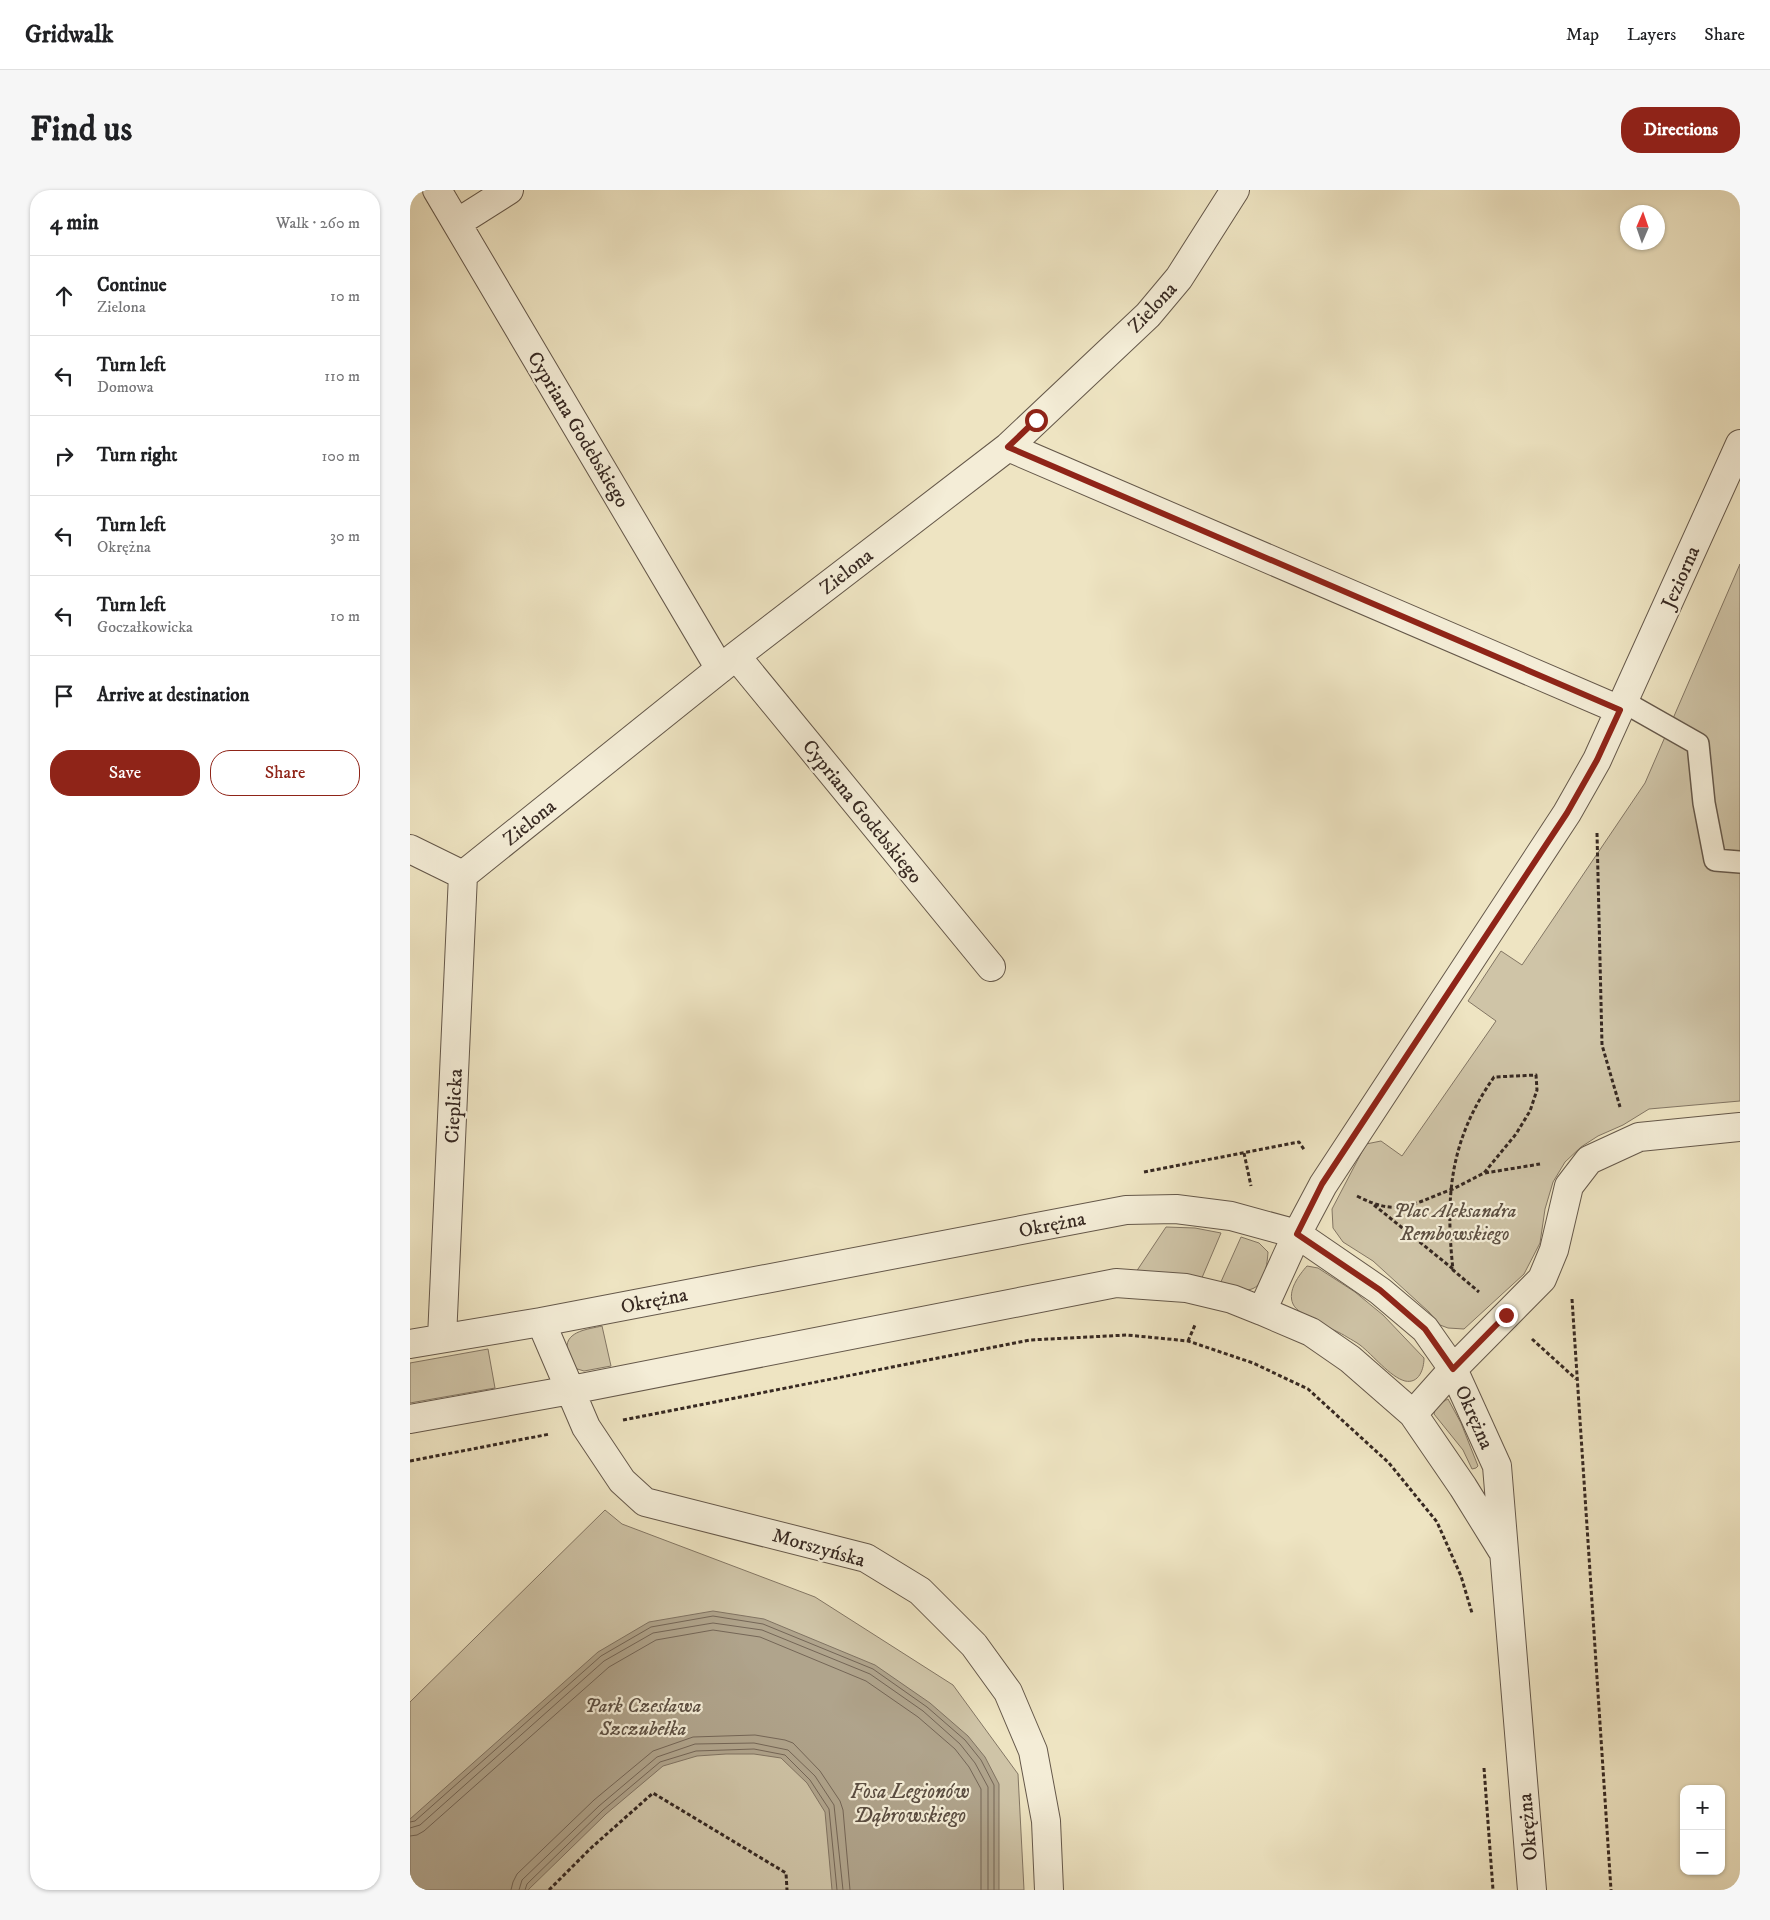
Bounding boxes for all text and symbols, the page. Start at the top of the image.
text: Gridwalk [25,20,113,50]
text: Map [1566,24,1599,46]
text: Layers [1627,24,1676,46]
text: Share [1704,24,1745,46]
button: Directions [1621,107,1740,153]
text: Find us [30,108,132,152]
north arrow [1620,205,1665,250]
text: 4 min [50,210,99,236]
text: Walk · 260 m [276,213,360,233]
text: Continue [97,274,167,297]
street label: Zielona [1123,277,1183,339]
icon: ahead [50,282,78,310]
text: 10 m [330,286,360,306]
text: Zielona [97,297,146,317]
street label: Cypriana Godebskiego [521,347,634,512]
text: Turn left [97,354,166,377]
icon: left [50,362,78,390]
text: 110 m [324,366,360,386]
text: Domowa [97,377,153,397]
route start [1025,409,1048,432]
icon: right [50,442,78,470]
text: Turn right [97,444,177,467]
text: 100 m [322,446,360,466]
text: Turn left [97,514,166,537]
icon: left [50,522,78,550]
text: 30 m [330,526,360,546]
text: Okrężna [97,537,151,557]
street label: Jeziorna [1656,542,1706,615]
street label: Zielona [815,543,879,601]
text: Turn left [97,594,166,617]
icon: left [50,602,78,630]
text: 10 m [330,606,360,626]
text: Goczałkowicka [97,617,193,637]
icon: arrive [50,682,78,710]
text: Arrive at destination [97,684,249,707]
street label: Cypriana Godebskiego [796,735,927,889]
button: Save [50,750,200,796]
button: Share [210,750,360,796]
street label: Zielona [498,794,562,852]
street label: Cieplicka [440,1068,469,1144]
park label: Plac Aleksandra Rembowskiego [1393,1199,1517,1247]
street label: Okrężna [1017,1207,1088,1244]
street label: Okrężna [619,1283,690,1320]
route end [1495,1304,1518,1327]
street label: Okrężna [1449,1382,1499,1454]
street label: Morszyńska [769,1523,868,1574]
park label: Park Czesława Szczubełka [585,1694,701,1742]
water label: Fosa Legionów Dąbrowskiego [850,1779,970,1829]
map controls [1680,1785,1725,1875]
button: + [1680,1785,1725,1830]
street label: Okrężna [1513,1792,1544,1861]
button: − [1680,1830,1725,1875]

